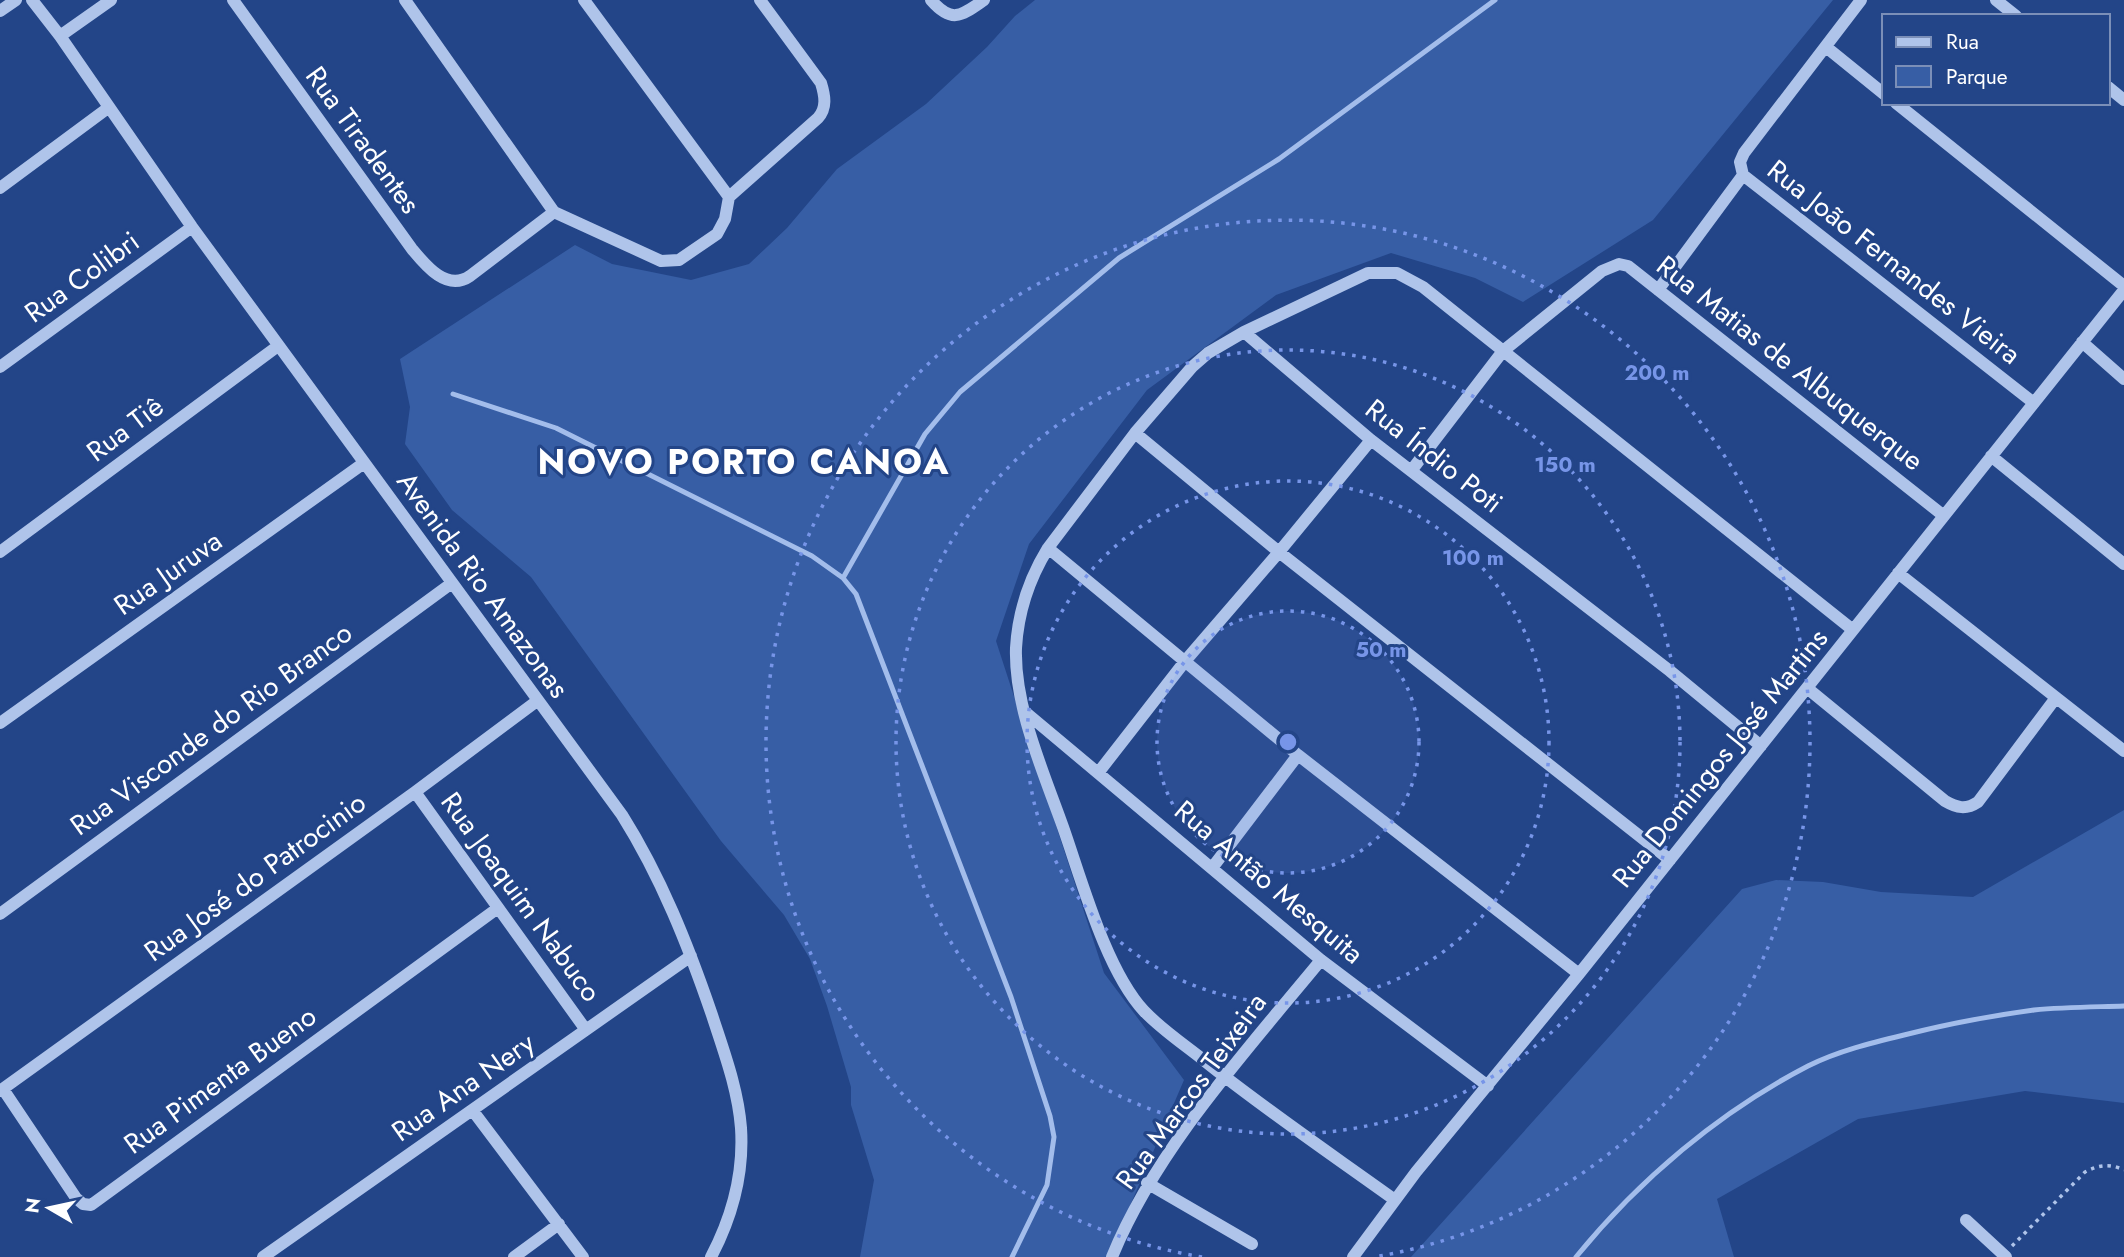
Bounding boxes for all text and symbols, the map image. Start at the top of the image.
legend [1882,14,2110,105]
text: Rua [1946,27,1979,57]
street label: Rua Tiradentes [296,58,430,222]
text: Parque [1946,62,2008,92]
street label: Rua João Fernandes Vieira [1758,150,2030,374]
street label: Rua Colibri [16,221,148,333]
street label: Rua Matias de Albuquerque [1648,245,1932,481]
text: 200 m [1624,358,1690,388]
street label: Rua Tiê [78,386,172,472]
street label: Rua Índio Poti [1357,389,1511,523]
district label: NOVO PORTO CANOA [537,437,951,487]
text: 150 m [1534,450,1596,480]
street label: Avenida Rio Amazonas [387,463,579,707]
street label: Rua Juruva [106,521,230,625]
text: 100 m [1442,543,1504,573]
street label: Rua Visconde do Rio Branco [61,613,361,845]
street label: Rua Domingos José Martins [1602,620,1838,896]
text: 50 m [1356,635,1406,665]
centre of rings [1276,730,1300,754]
street label: Rua José do Patrocinio [136,783,374,971]
street label: Rua Joaquim Nabuco [431,784,611,1010]
street label: Rua Antão Mesquita [1165,790,1373,974]
street label: Rua Marcos Teixeira [1106,984,1276,1198]
street label: Rua Pimenta Bueno [115,996,325,1164]
street label: Rua Ana Nery [383,1022,543,1151]
north arrow [14,1173,84,1243]
text: N [18,1196,47,1215]

